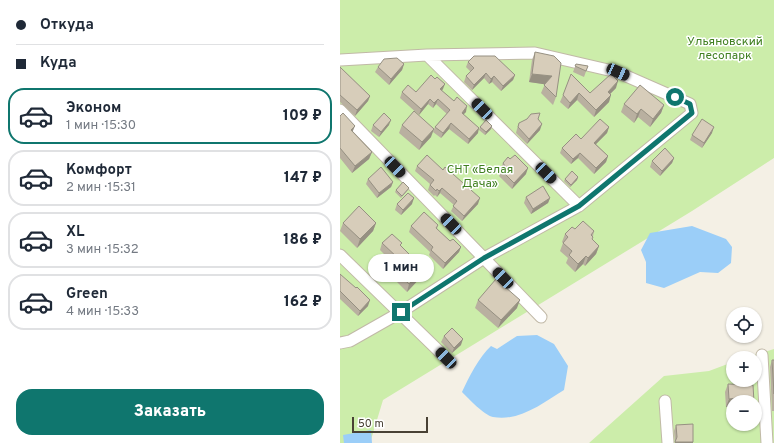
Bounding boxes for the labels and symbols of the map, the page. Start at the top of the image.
park label: Ульяновский лесопарк [687,34,763,64]
car [605,62,631,82]
route start [666,88,684,106]
car [469,96,495,122]
car [382,154,408,180]
car [533,160,559,186]
park label: СНТ «Белая Дача» [447,162,513,192]
car [438,211,464,237]
callout: 1 мин [368,254,434,282]
car [490,265,516,291]
route end [392,303,410,321]
car [433,345,459,371]
scale bar [352,415,428,434]

